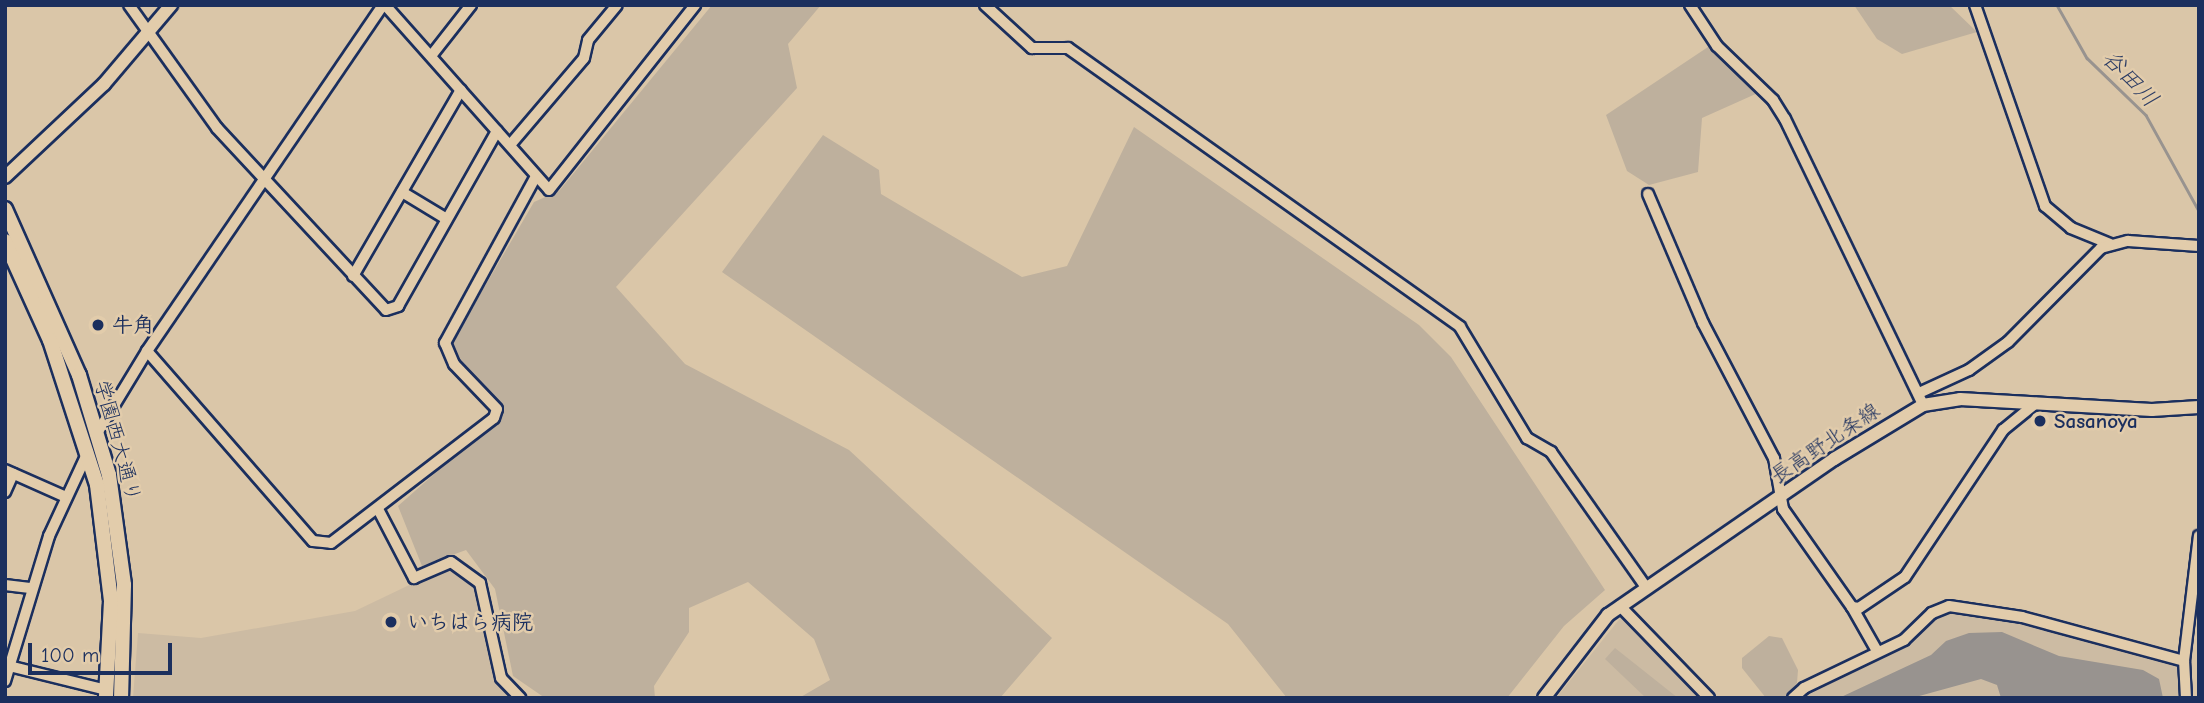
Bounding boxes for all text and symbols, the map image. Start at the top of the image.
water label: 谷田川 [2096,45,2164,113]
place label: 牛角 [112,312,154,338]
marker: 牛角 [90,317,106,333]
street label: 学園西大通り [90,377,146,505]
street label: 長高野北条線 [1766,397,1884,489]
place label: Sasanoya [2054,408,2138,434]
marker: Sasanoya [2032,413,2048,429]
place label: いちはら病院 [407,609,533,635]
marker: いちはら病院 [381,612,401,632]
scale bar [32,630,175,674]
text: 100 m [41,643,99,667]

